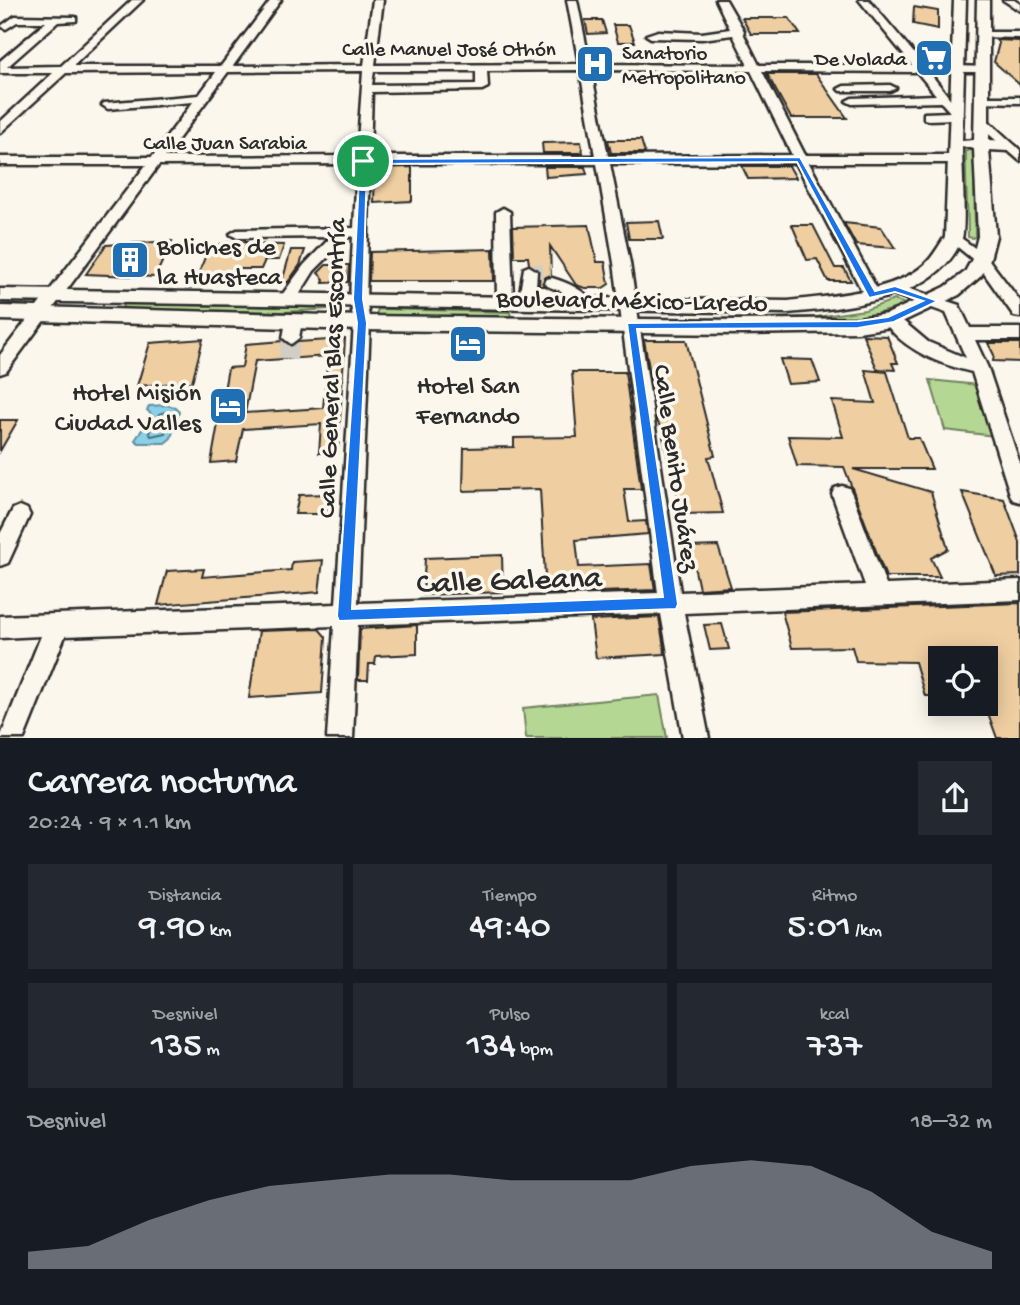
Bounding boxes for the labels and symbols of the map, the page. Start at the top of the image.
supermarket icon: De Volada [913,37,955,79]
street label: Calle Manuel José Othón [342,39,556,64]
hospital icon: Sanatorio Metropolitano [574,43,616,85]
place label: Sanatorio Metropolitano [622,43,746,92]
place label: De Volada [813,49,908,74]
pin [333,131,393,191]
street label: Calle Juan Sarabia [143,133,308,158]
street label: Calle General Blas Escontría [314,216,355,519]
place label: Boliches de la Huasteca [156,234,283,295]
building icon: Boliches de la Huasteca [109,239,151,281]
street label: Boulevard México-Laredo [495,286,768,321]
hotel icon: Hotel San Fernando [447,323,489,365]
street label: Calle Benito Juárez [644,363,704,576]
place label: Hotel San Fernando [415,373,520,434]
place label: Hotel Misión Ciudad Valles [55,380,202,441]
hotel icon: Hotel Misión Ciudad Valles [207,385,249,427]
street label: Calle Galeana [416,561,604,605]

